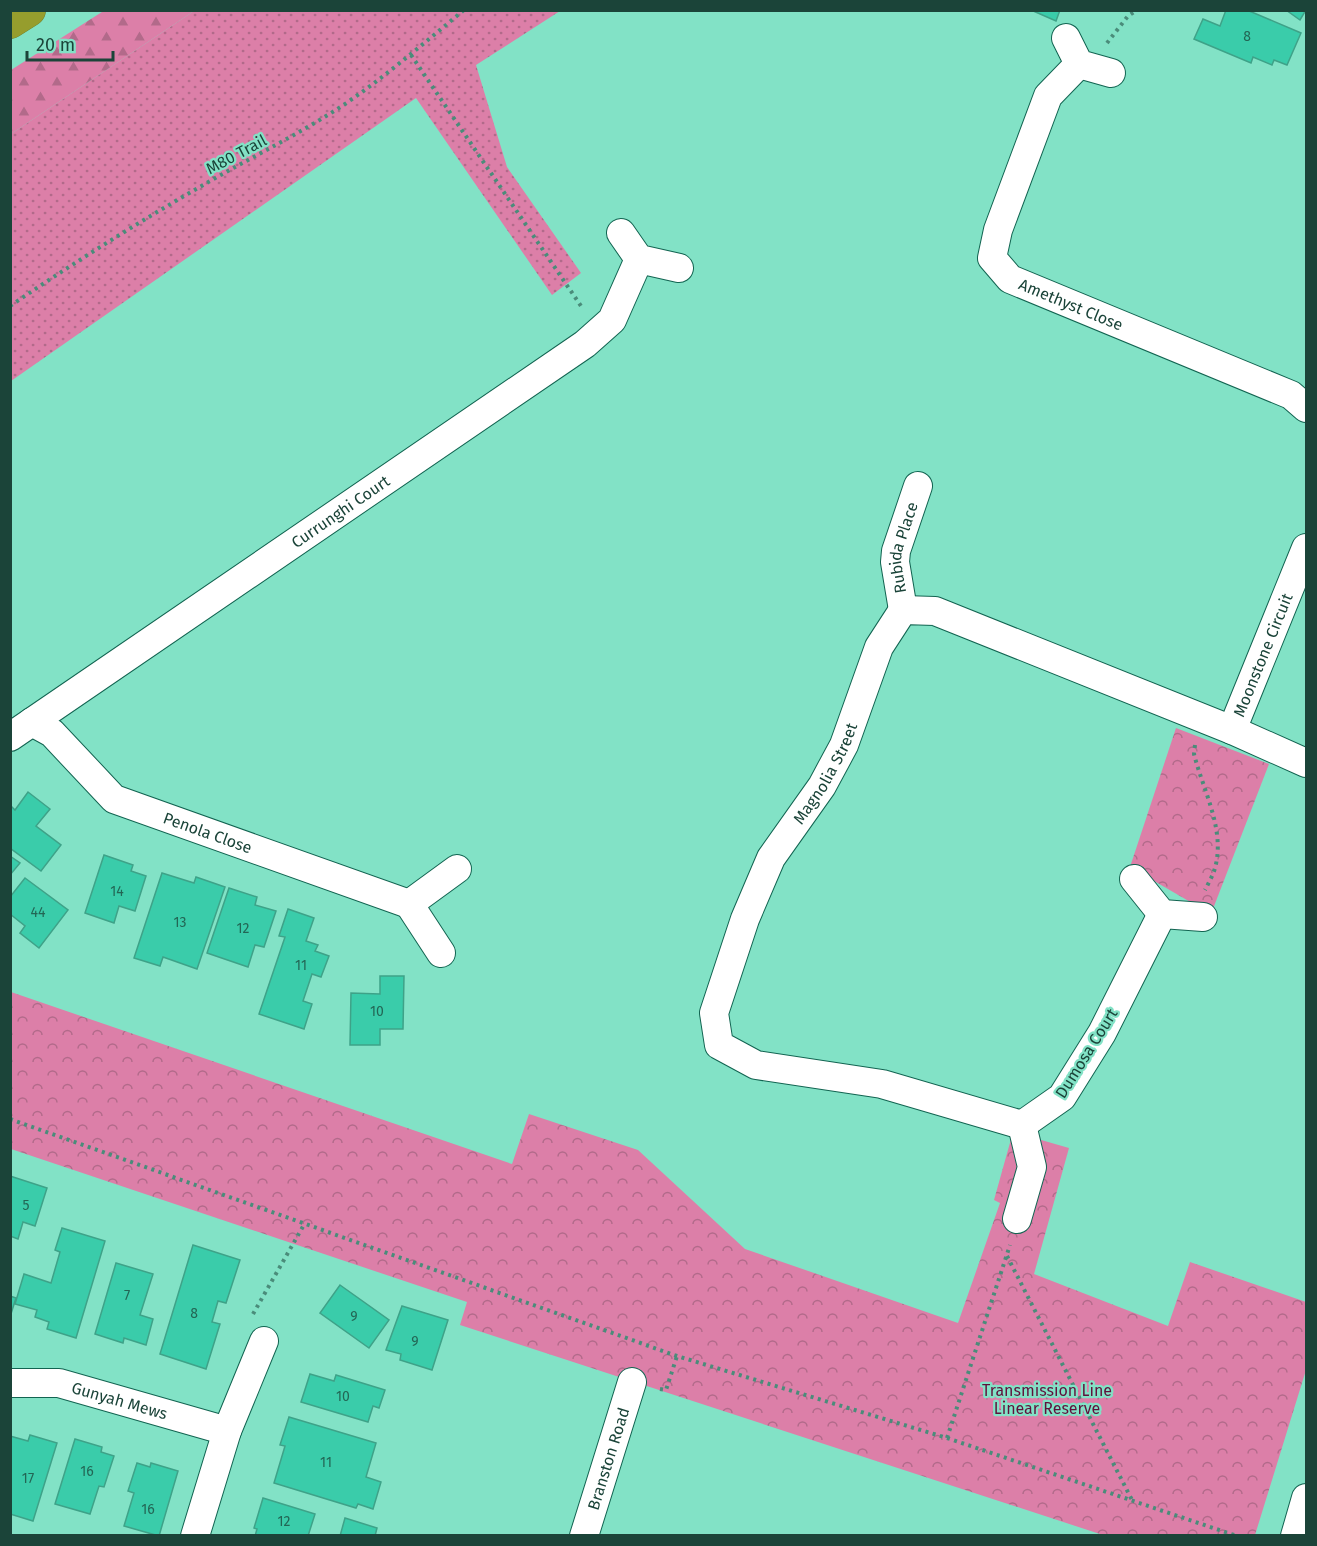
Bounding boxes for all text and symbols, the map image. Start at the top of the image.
scale bar [27,24,112,62]
house number: 8 [1243,28,1251,45]
text: 20 m [36,34,75,56]
street label: M80 Trail [203,130,270,178]
street label: Amethyst Close [1016,275,1126,335]
street label: Currunghi Court [288,471,393,552]
street label: Rubida Place [886,499,922,595]
street label: Moonstone Circuit [1229,590,1297,720]
street label: Magnolia Street [789,720,861,828]
street label: Penola Close [161,808,255,857]
house number: 14 [110,883,124,900]
house number: 44 [31,904,46,921]
house number: 13 [173,914,187,931]
house number: 12 [237,920,250,937]
house number: 11 [295,957,307,974]
house number: 10 [370,1003,384,1020]
street label: Dumosa Court [1051,1005,1122,1102]
house number: 5 [22,1197,30,1214]
house number: 7 [124,1287,130,1304]
house number: 8 [190,1305,198,1322]
house number: 9 [350,1308,358,1325]
house number: 9 [411,1333,419,1350]
street label: Gunyah Mews [69,1378,170,1423]
park label: Transmission Line Linear Reserve [982,1381,1112,1418]
house number: 10 [336,1388,350,1405]
street label: Branston Road [584,1405,633,1512]
house number: 11 [320,1454,332,1471]
house number: 16 [80,1463,94,1480]
house number: 17 [22,1470,34,1487]
house number: 16 [141,1501,155,1518]
house number: 12 [278,1513,291,1530]

